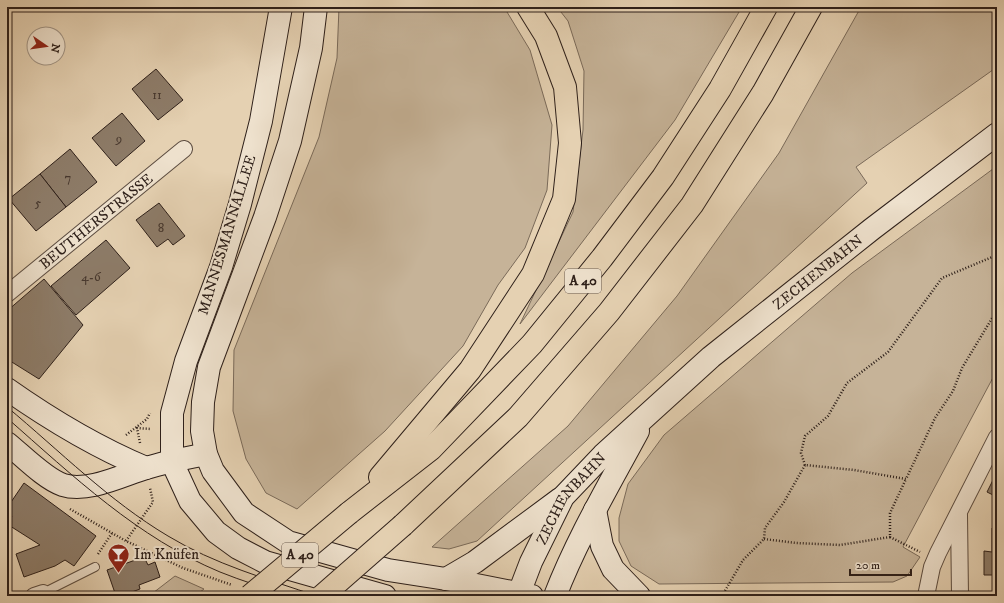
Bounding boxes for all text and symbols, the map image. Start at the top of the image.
north arrow [26,26,66,66]
text: N [47,42,63,54]
house number: 11 [152,87,162,103]
house number: 9 [115,131,122,147]
street label: MANNESMANNALLEE [194,152,261,317]
street label: BEUTHERSTRASSE [35,169,157,273]
house number: 7 [65,170,72,186]
house number: 5 [35,195,42,211]
house number: 8 [158,220,164,236]
street label: ZECHENBAHN [769,231,867,314]
house number: 4-6 [81,269,102,285]
road number: A 40 [565,269,601,293]
street label: ZECHENBAHN [532,448,610,548]
bar icon: Im Knüfen [106,541,132,574]
road number: A 40 [282,543,318,567]
place label: Im Knüfen [134,545,199,564]
scale bar [850,551,911,577]
text: 20 m [856,558,880,573]

